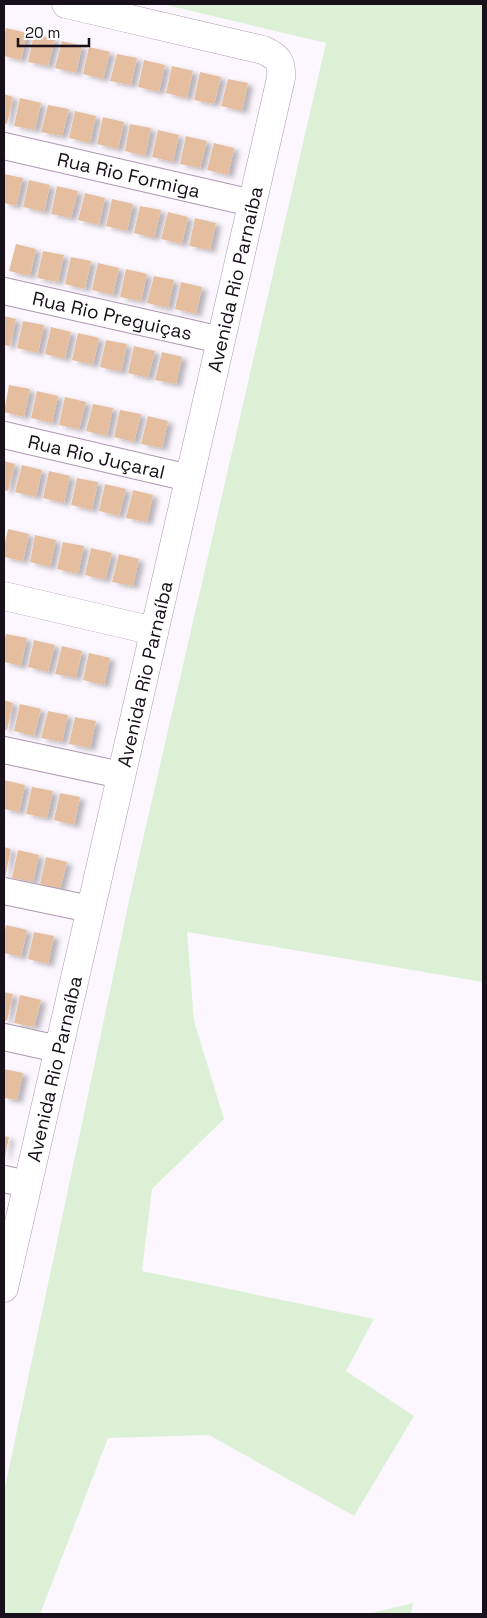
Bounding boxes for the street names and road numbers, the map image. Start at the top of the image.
street label: Rua Rio Formiga [55,147,203,204]
street label: Avenida Rio Parnaíba [202,184,269,375]
street label: Rua Rio Preguiças [30,286,194,346]
street label: Rua Rio Juçaral [25,429,167,485]
street label: Avenida Rio Parnaíba [112,578,178,769]
street label: Avenida Rio Parnaíba [21,973,88,1164]

